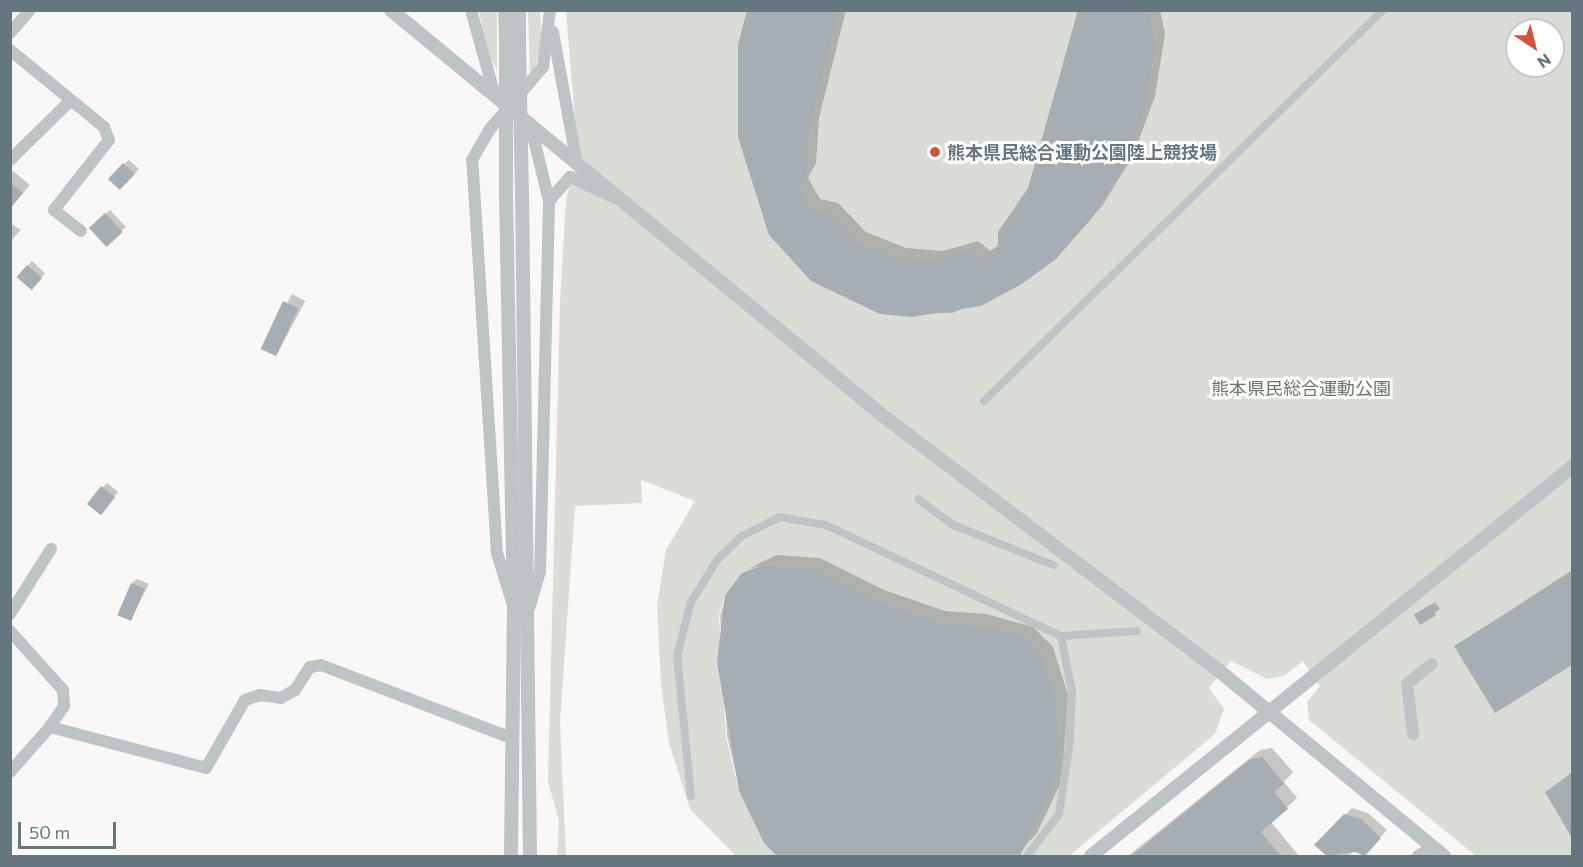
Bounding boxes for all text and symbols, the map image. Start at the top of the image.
north arrow [1505,18,1565,78]
text: N [1534,50,1555,73]
place label: 熊本県民総合運動公園陸上競技場 [947,141,1217,163]
marker: 熊本県民総合運動公園陸上競技場 [928,145,942,159]
park label: 熊本県民総合運動公園 [1211,377,1391,399]
scale bar [21,810,118,848]
text: 50 m [29,821,70,843]

